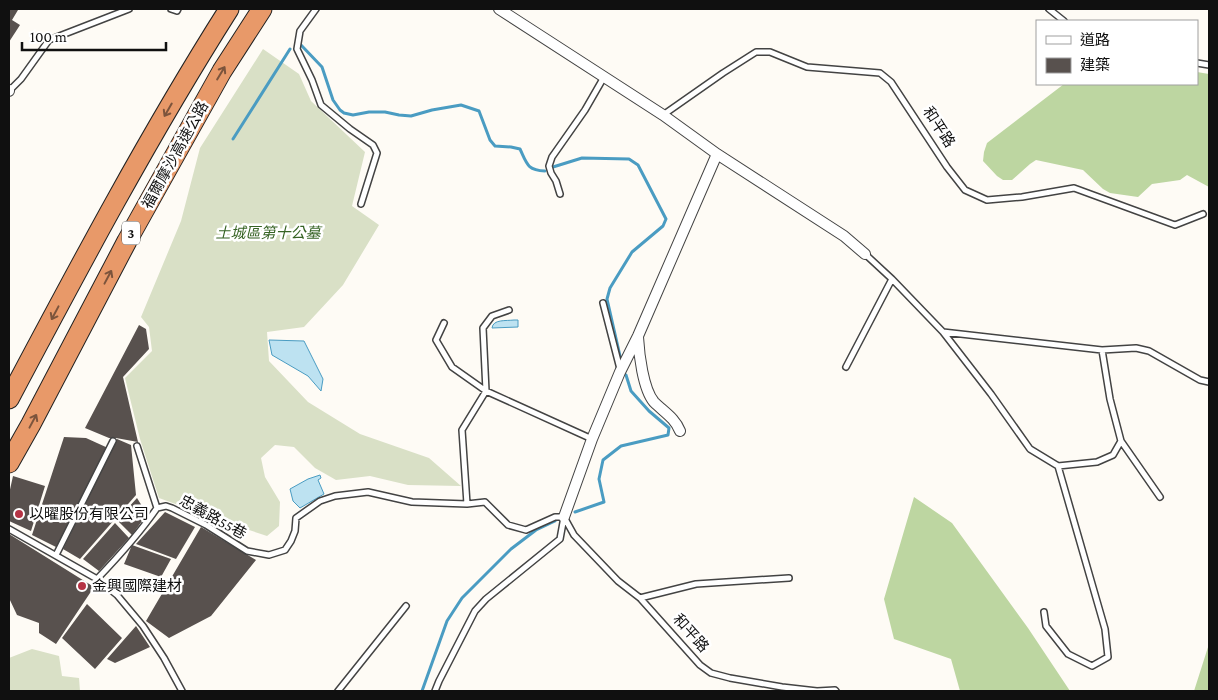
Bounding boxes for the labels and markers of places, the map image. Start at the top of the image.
place label: 以曜股份有限公司 [29,506,149,522]
marker: 以曜股份有限公司 [13,508,25,520]
place label: 金興國際建材 [92,577,182,594]
marker: 金興國際建材 [76,580,88,592]

